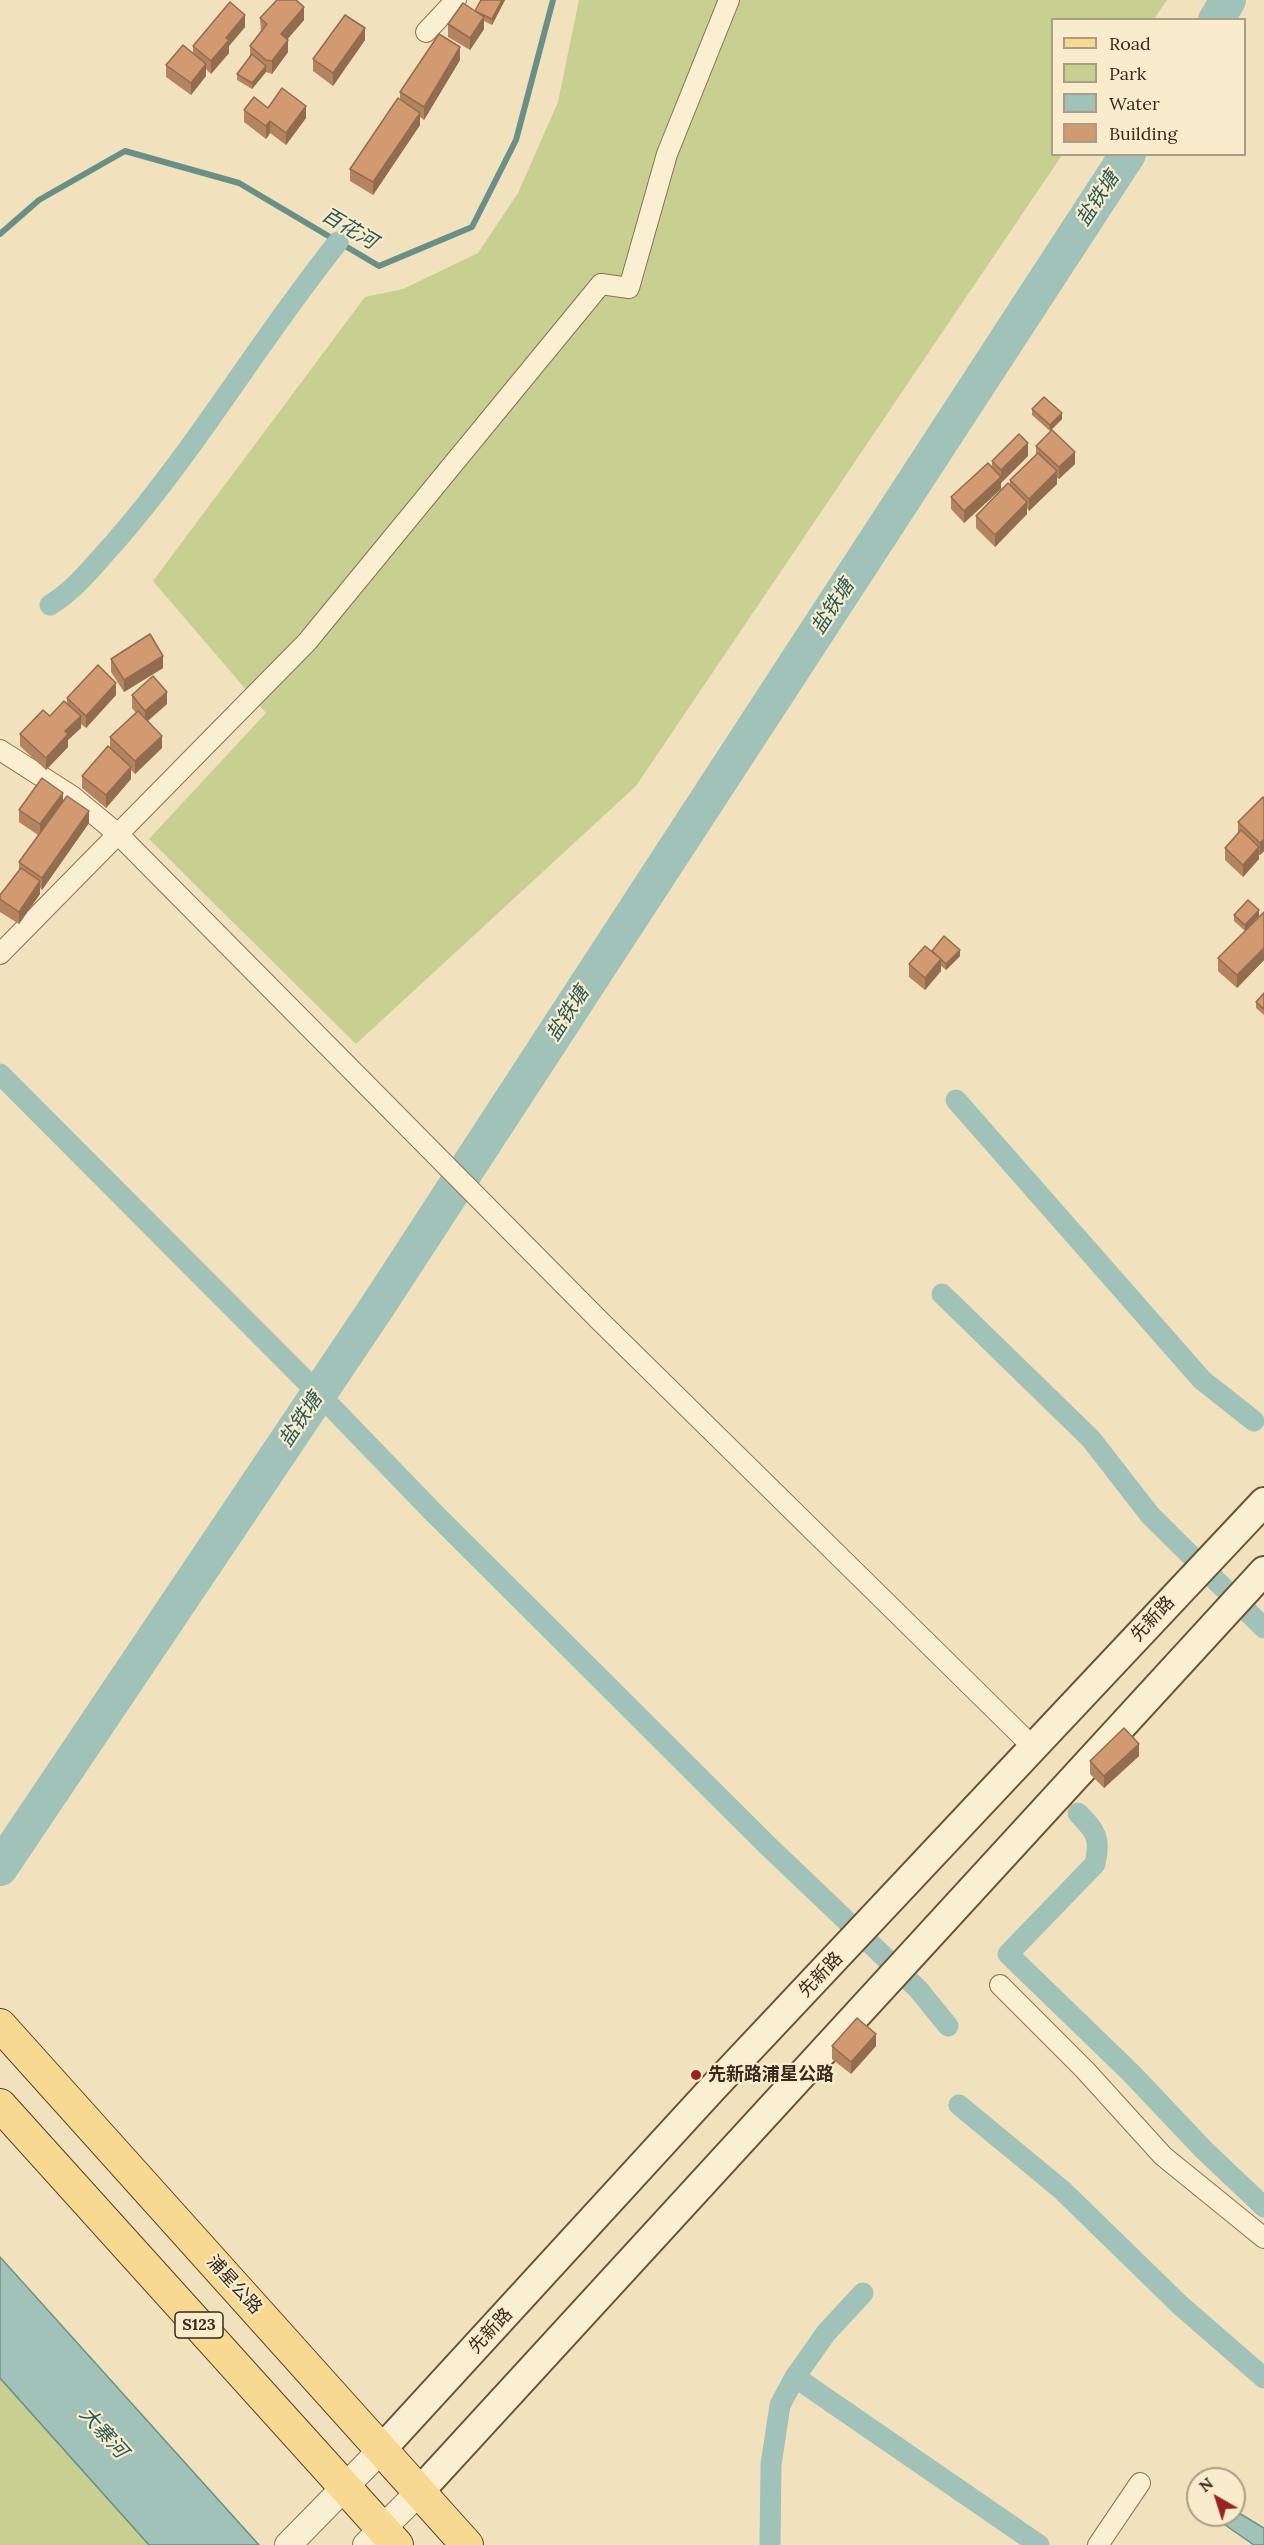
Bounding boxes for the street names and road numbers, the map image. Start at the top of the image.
street label: 先新路 [1127,1592,1179,1646]
street label: 先新路 [794,1948,848,2002]
street label: 浦星公路 [202,2251,266,2319]
street label: 先新路 [465,2304,517,2358]
road number: S123 [175,2312,223,2338]

